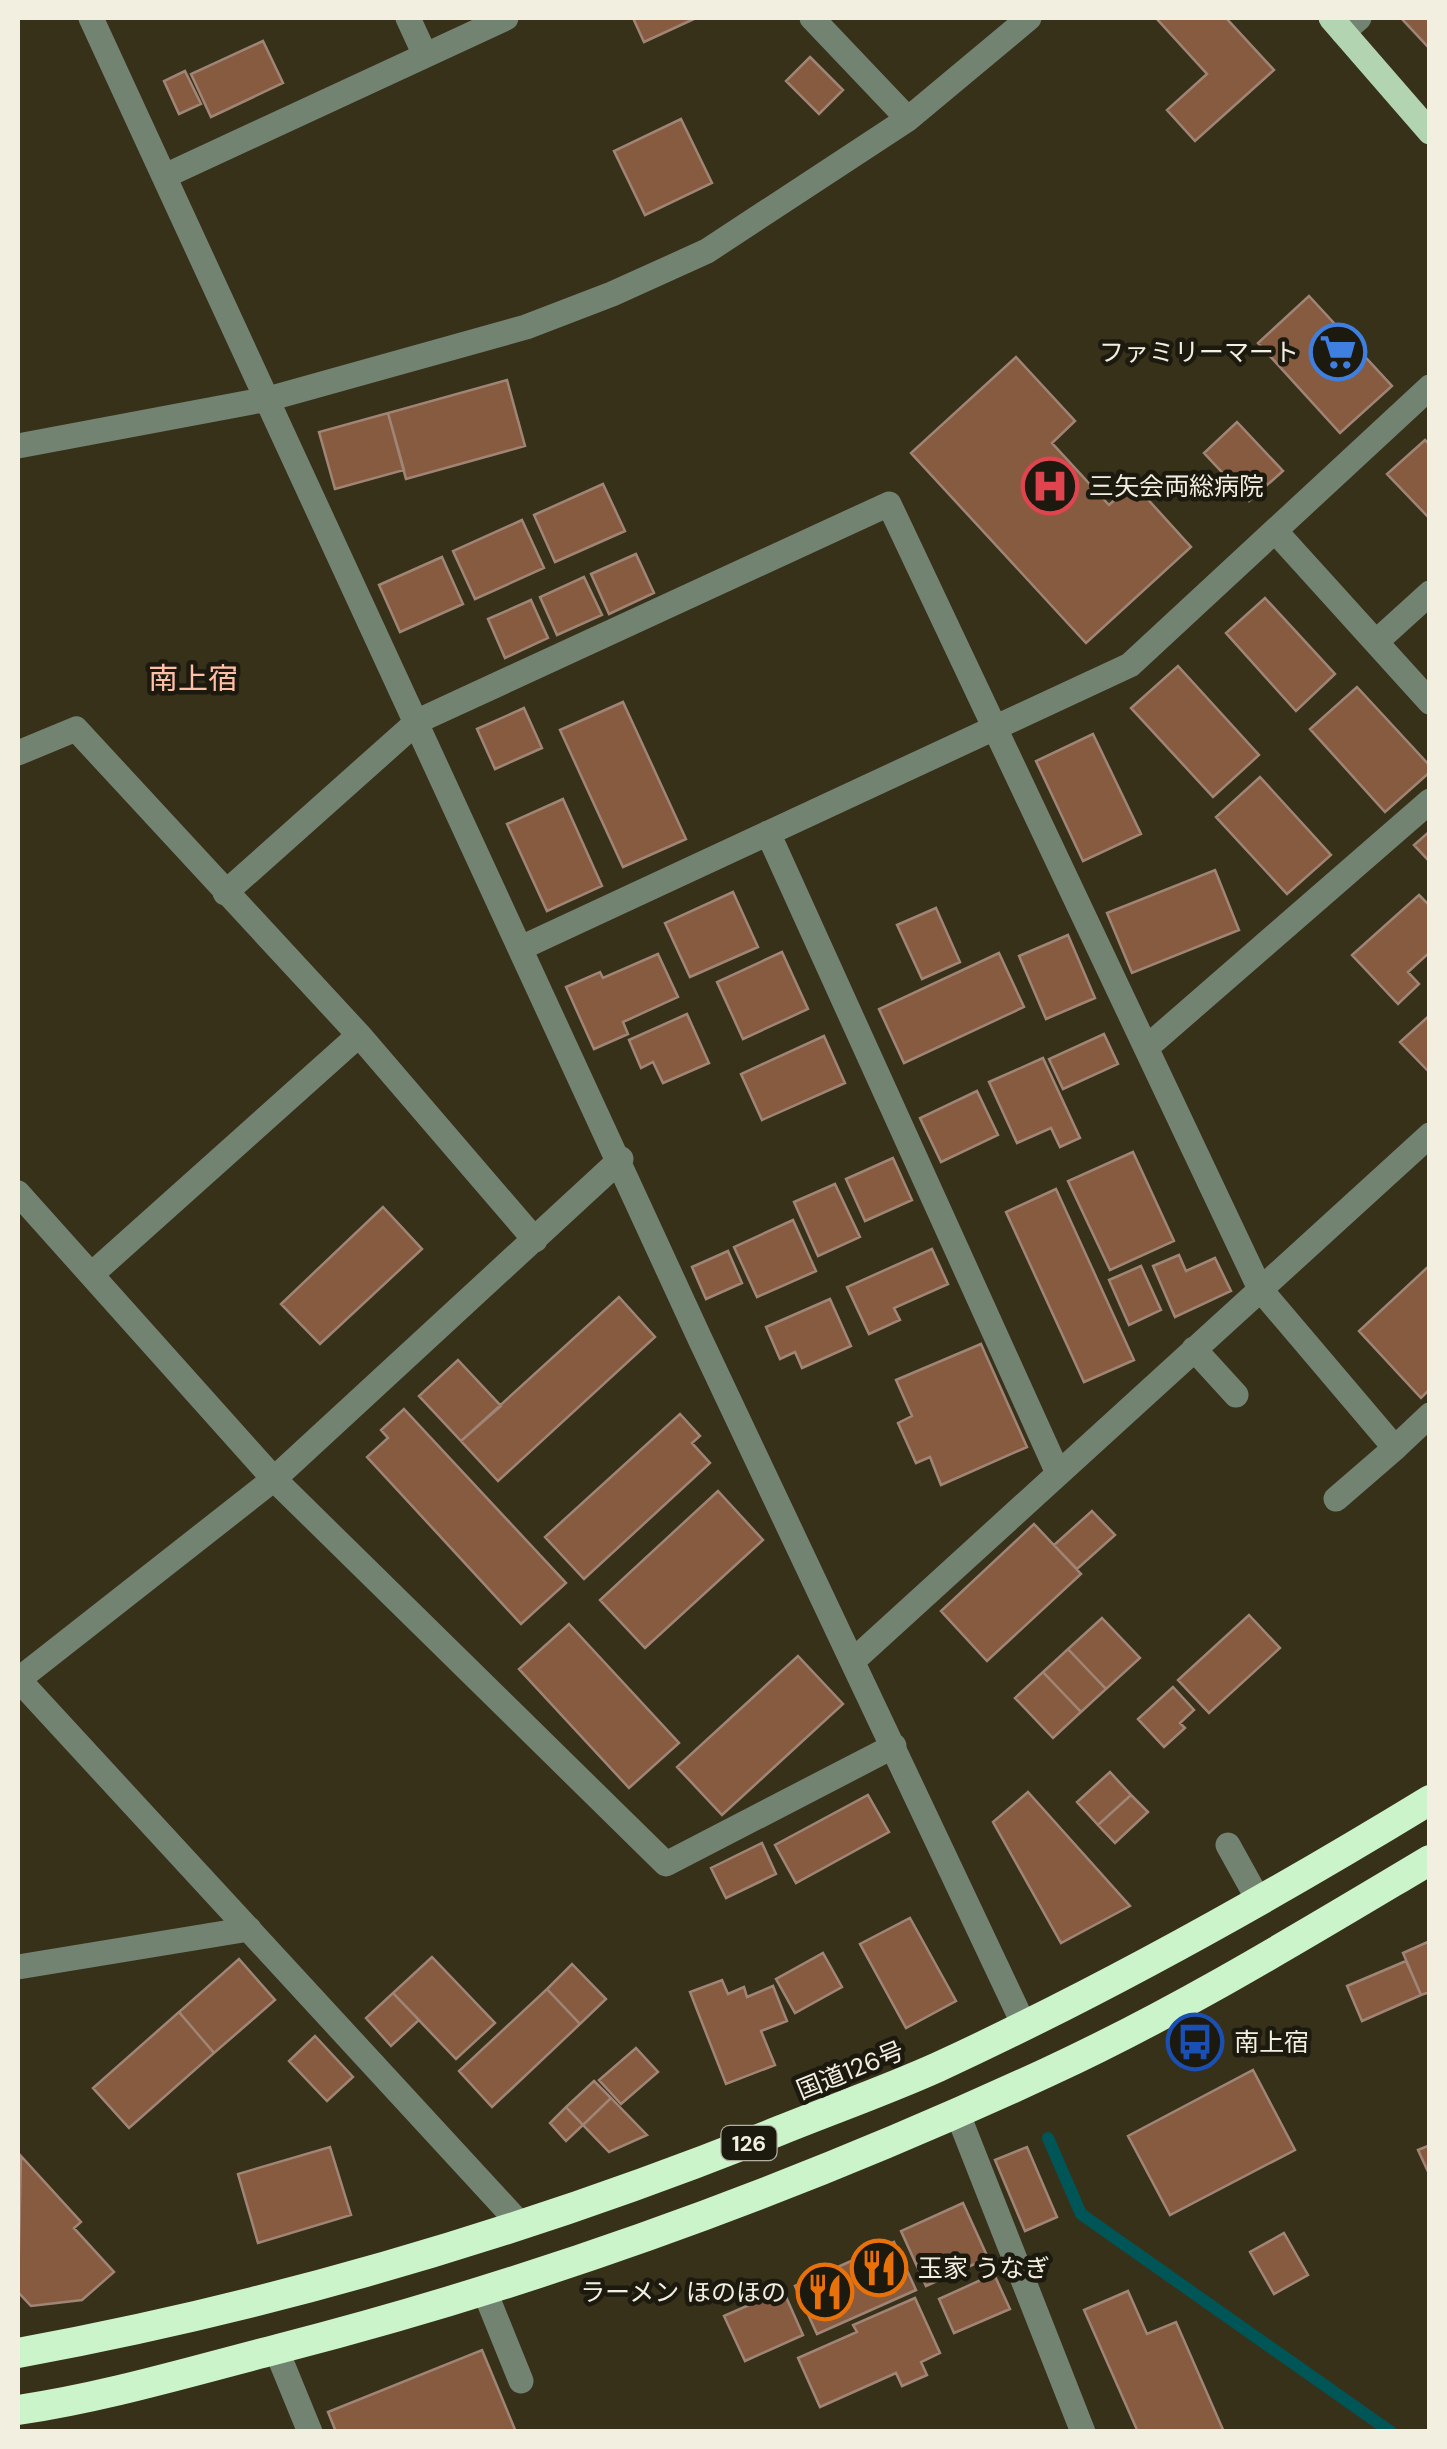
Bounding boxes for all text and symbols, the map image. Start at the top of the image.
supermarket icon: ファミリーマート [1308,322,1368,382]
place label: ファミリーマート [1099,336,1299,369]
hospital icon: 三矢会両総病院 [1020,456,1080,516]
place label: 三矢会両総病院 [1089,470,1264,503]
district label: 南上宿 [148,659,238,698]
bus stop icon: 南上宿 [1165,2012,1225,2072]
place label: 南上宿 [1234,2026,1309,2059]
street label: 国道126号 [792,2034,909,2107]
road number: 126 [722,2126,776,2160]
restaurant icon: 玉家 うなぎ [849,2238,909,2298]
place label: 玉家 うなぎ [918,2252,1050,2285]
restaurant icon: ラーメン ほのほの [795,2262,855,2322]
place label: ラーメン ほのほの [580,2276,786,2309]

